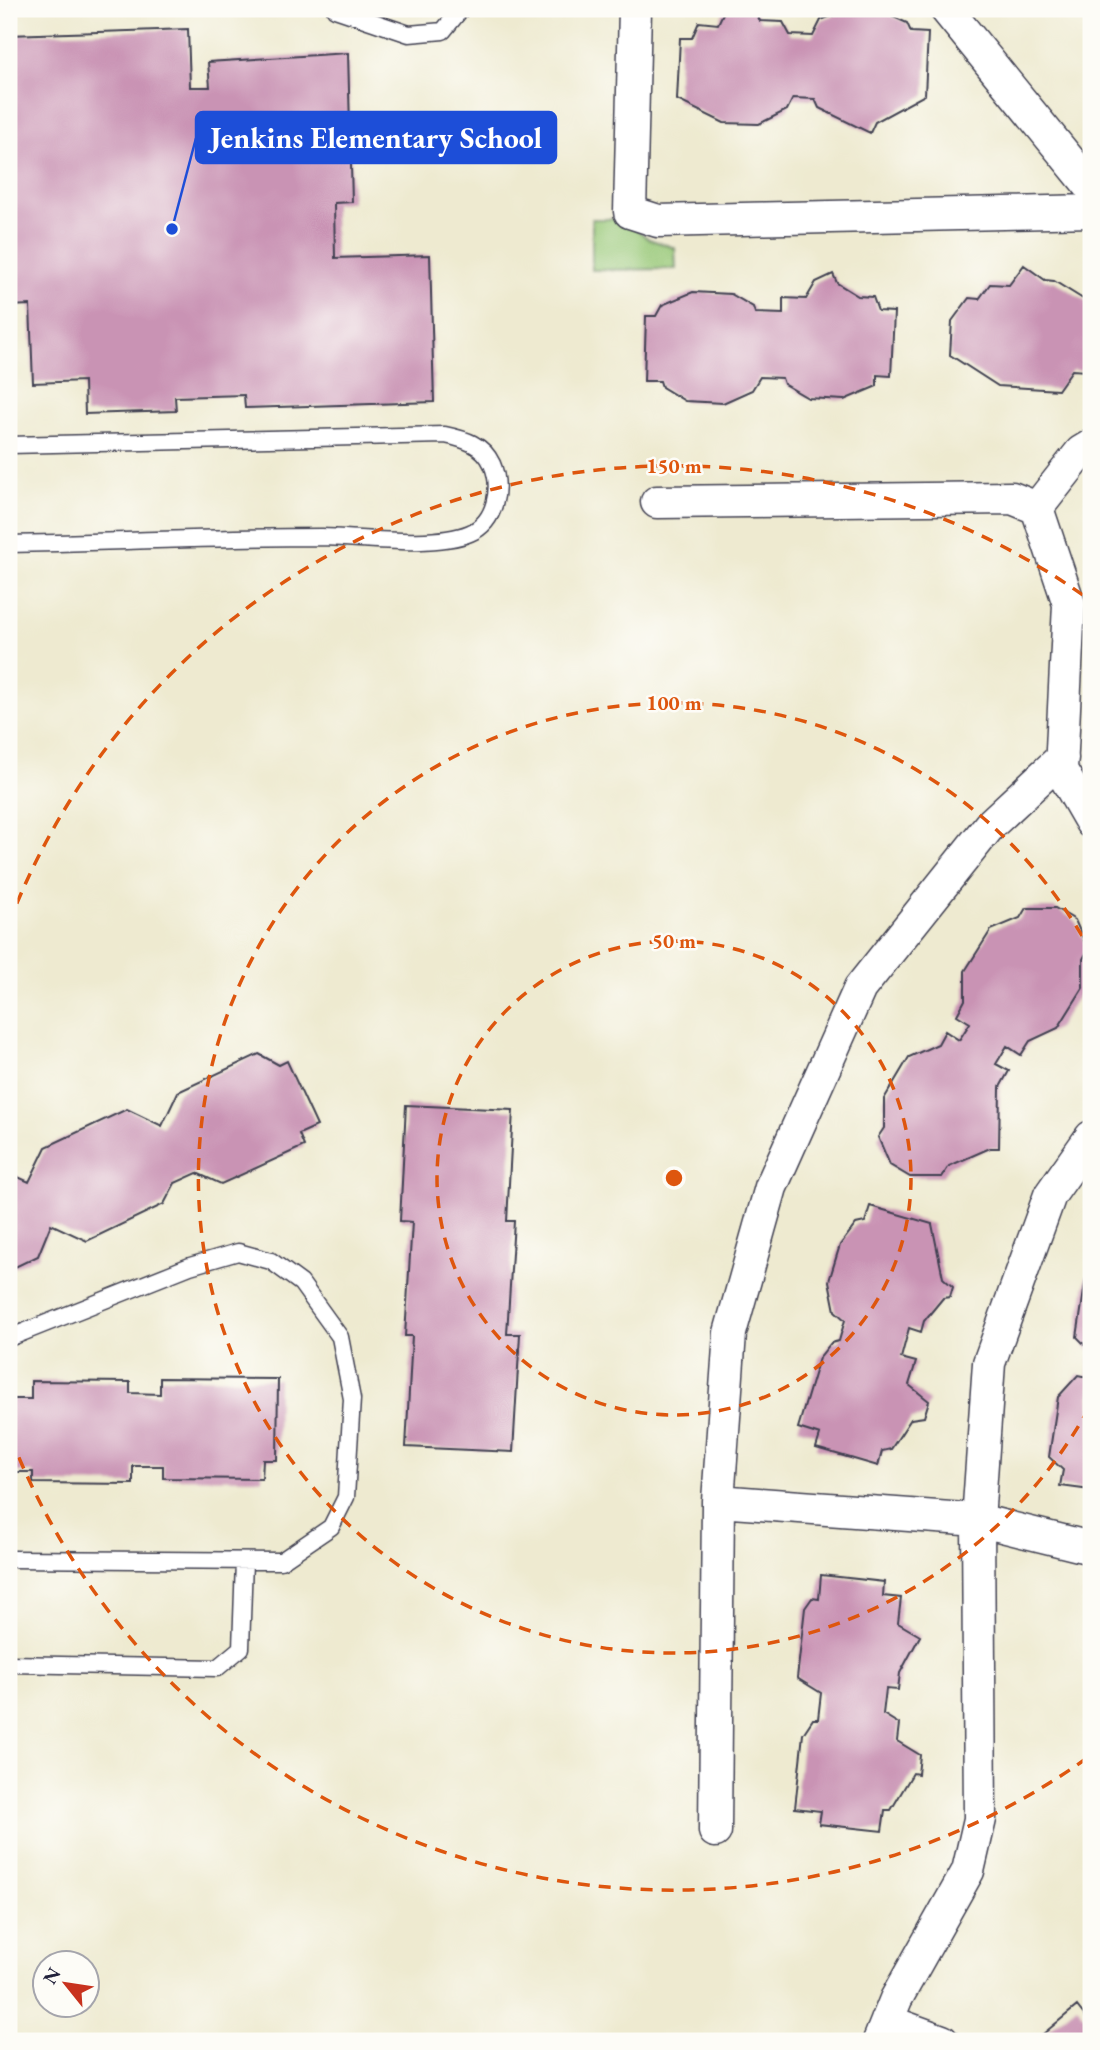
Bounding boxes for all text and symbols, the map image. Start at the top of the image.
callout: Jenkins Elementary School [196,112,556,163]
text: Jenkins Elementary School [207,118,542,157]
text: 150 m [646,452,702,479]
text: 100 m [646,689,702,716]
text: 50 m [652,927,696,954]
centre of rings [662,1166,686,1190]
north arrow [32,1948,102,2018]
text: N [37,1962,67,1989]

